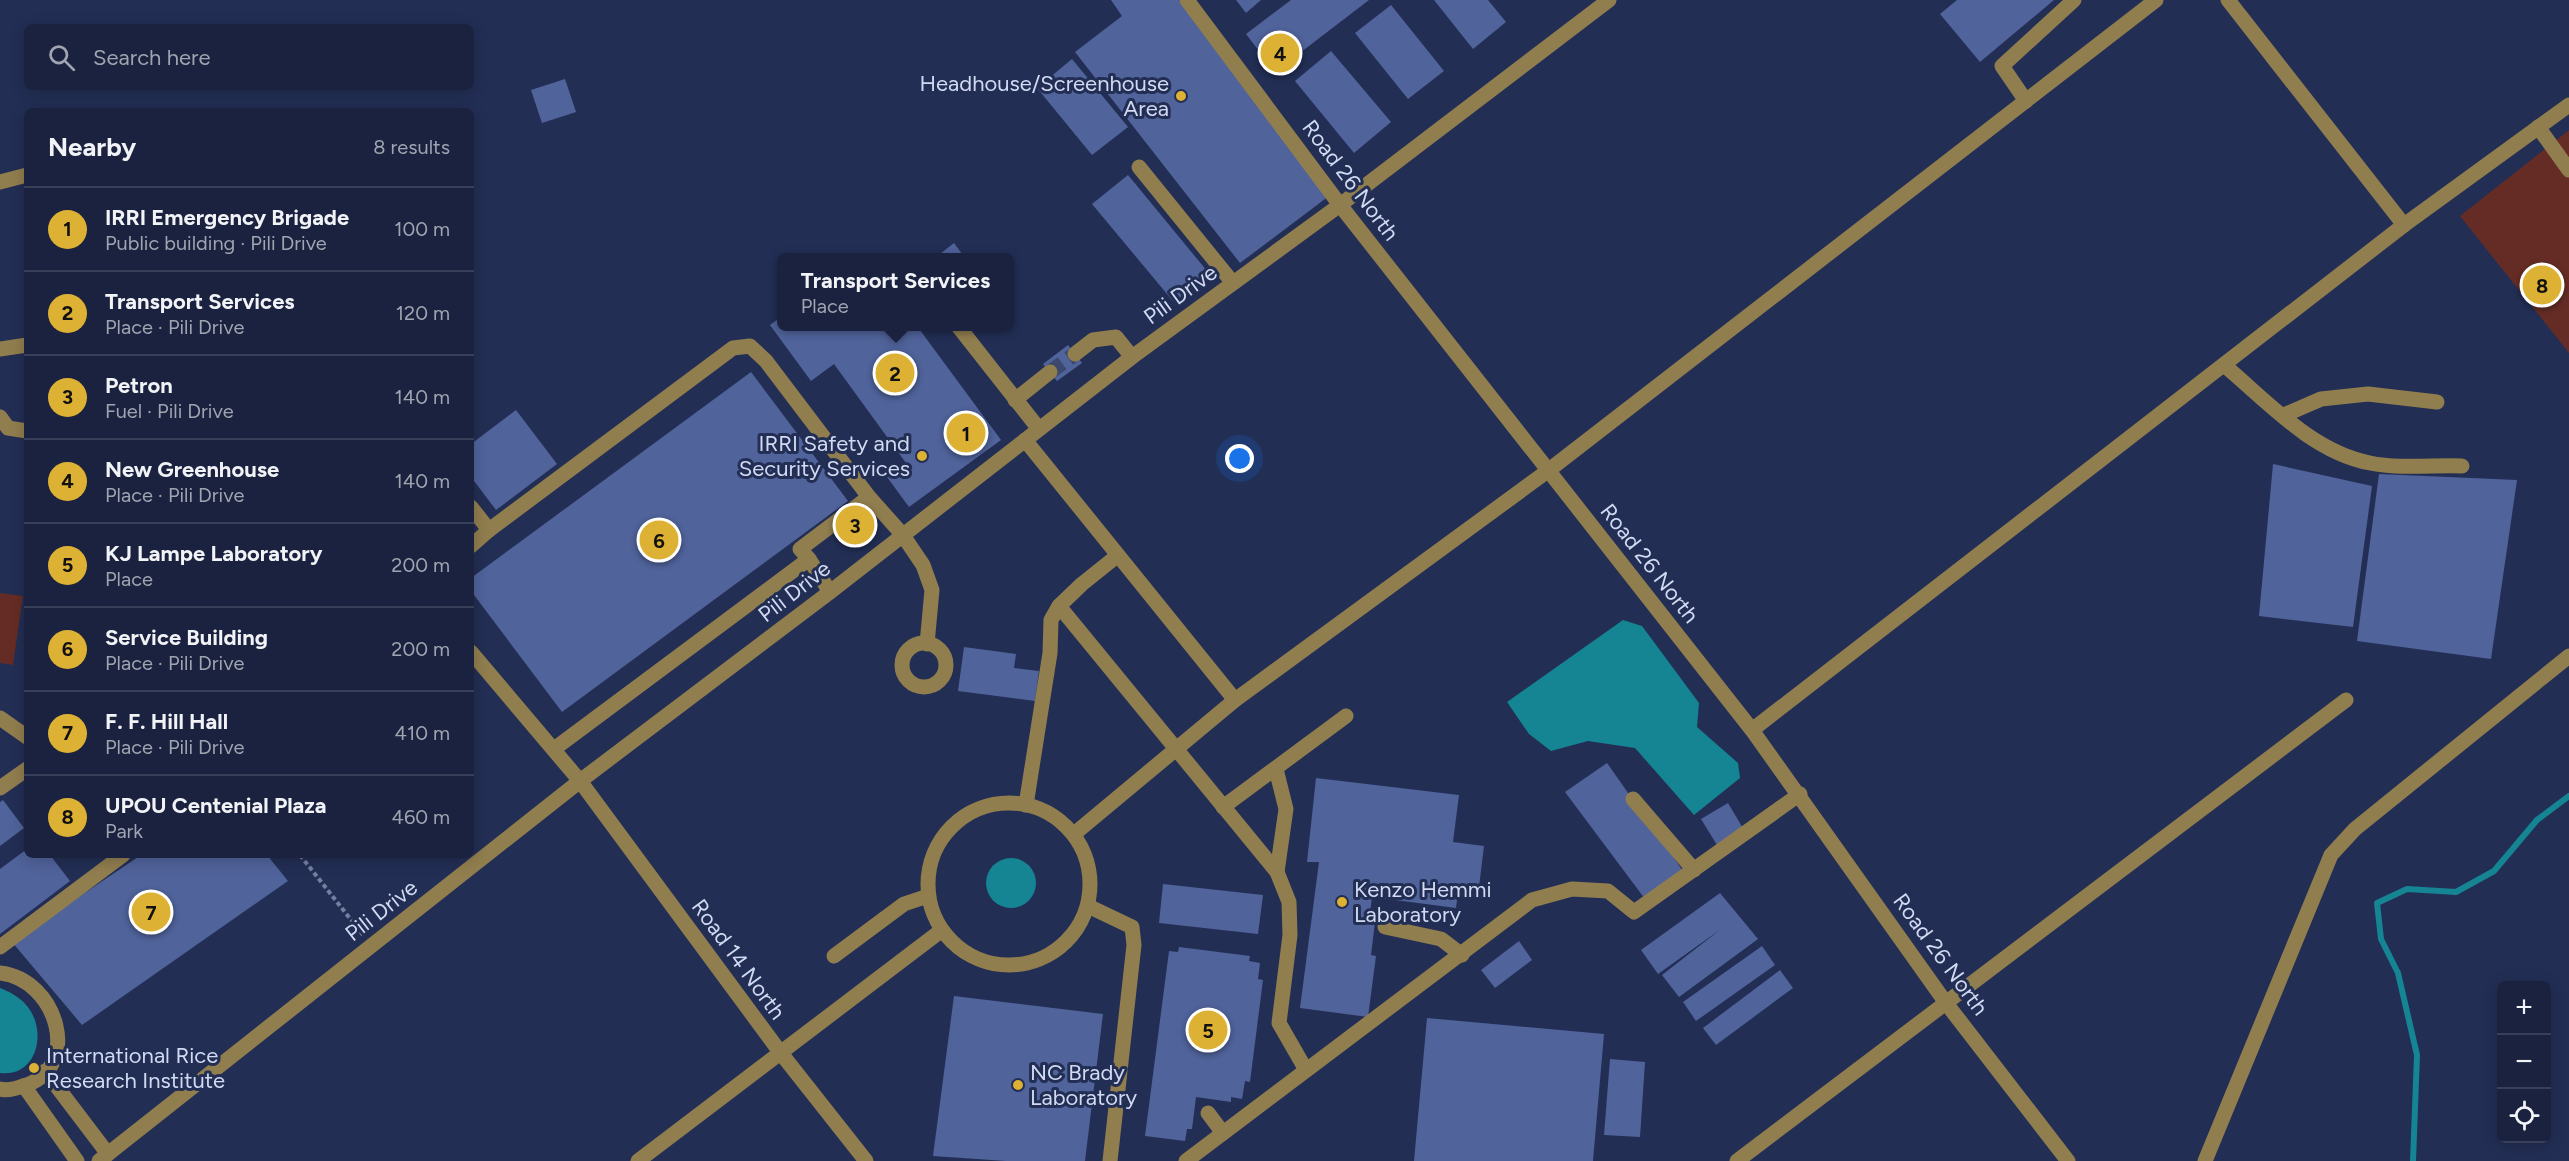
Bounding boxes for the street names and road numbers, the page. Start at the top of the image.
street label: Road 26 North [1296,115,1405,246]
street label: Pili Drive [1138,259,1222,330]
street label: Road 26 North [1595,498,1705,628]
street label: Pili Drive [753,555,836,628]
street label: Pili Drive [340,874,423,947]
street label: Road 26 North [1887,888,1994,1021]
street label: Road 14 North [686,894,791,1025]

